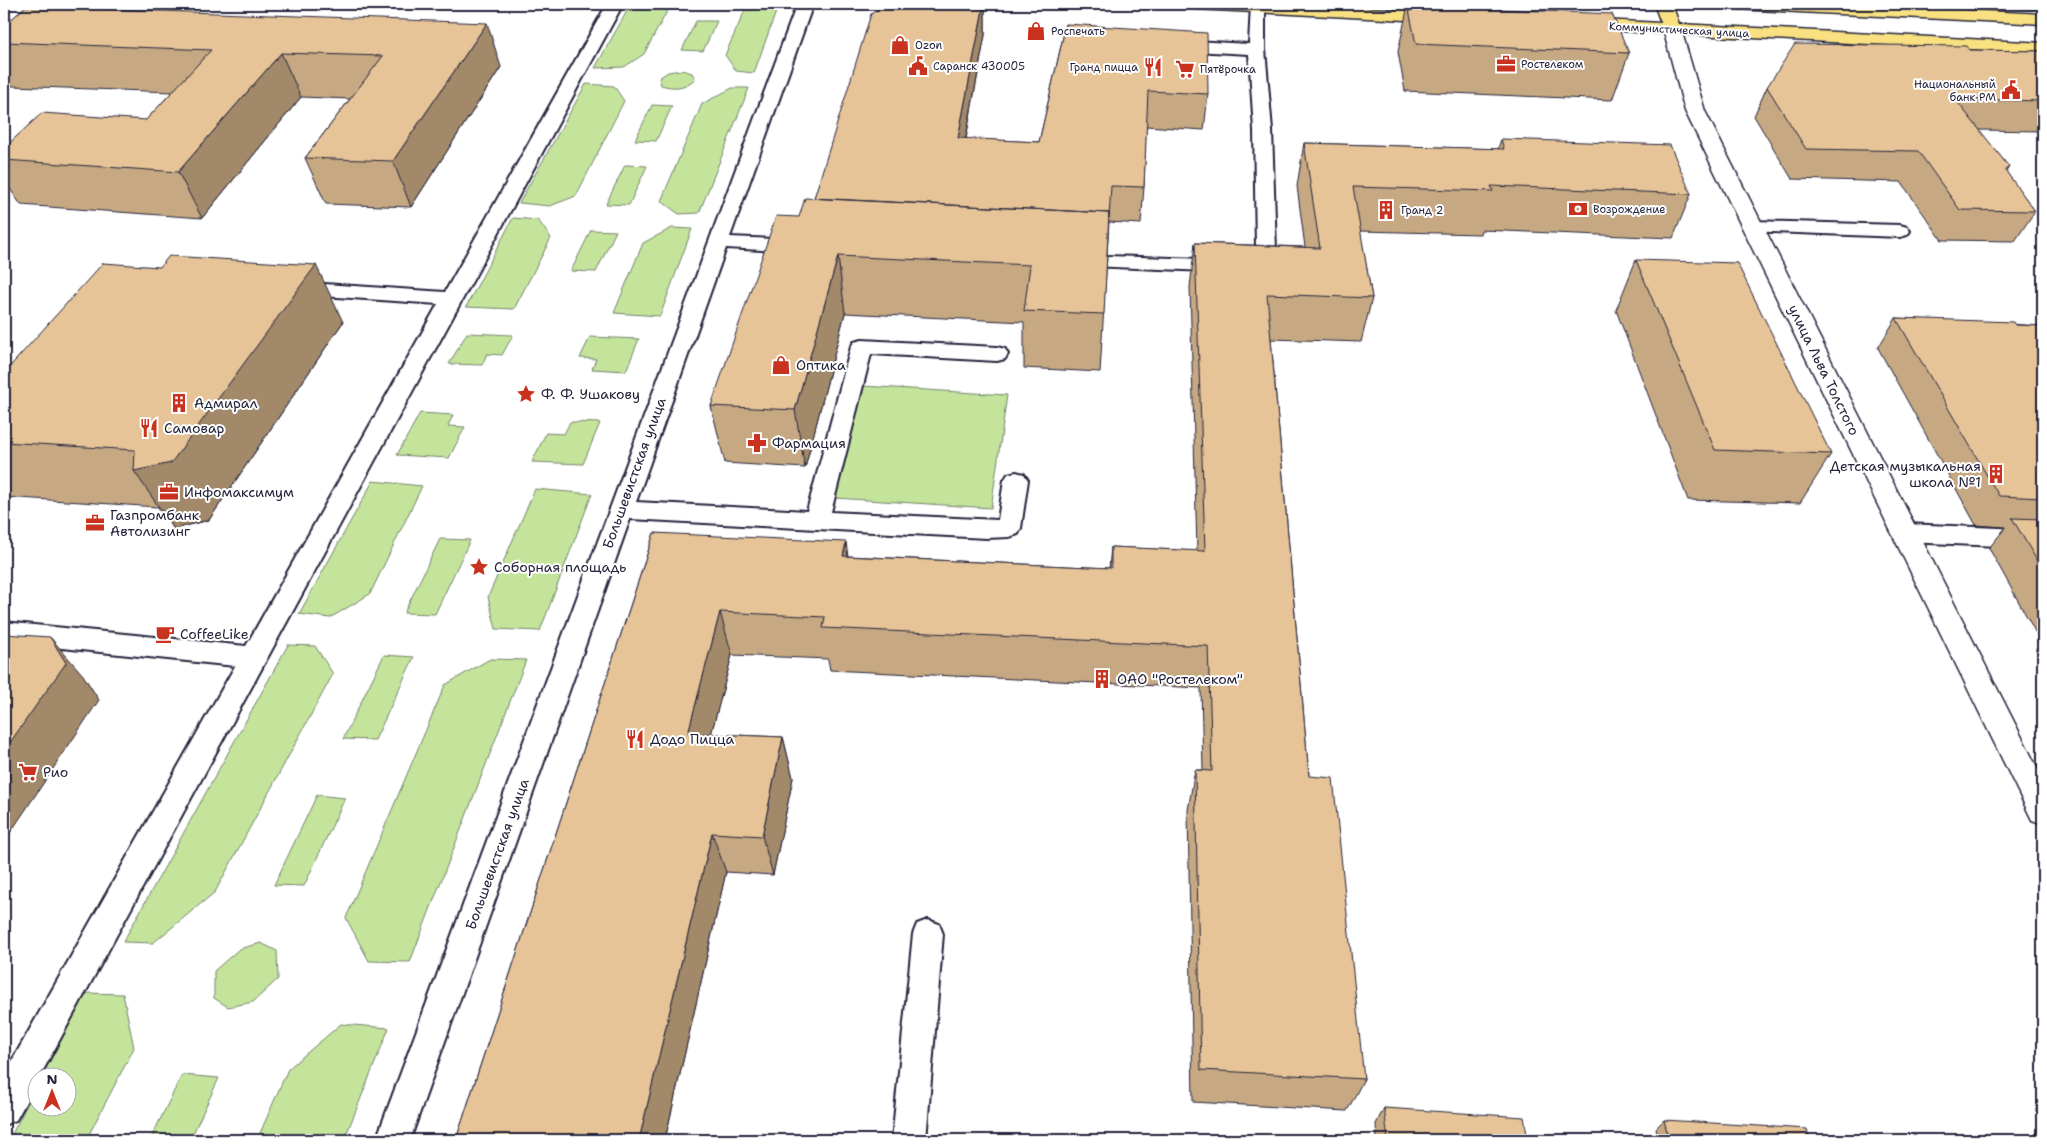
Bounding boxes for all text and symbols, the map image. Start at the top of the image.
street label: Коммунистическая улица [1608,19,1750,41]
shop icon: Роспечать [1025,20,1047,42]
place label: Роспечать [1051,24,1105,39]
shop icon: Ozon [889,34,911,56]
place label: Ozon [915,38,943,53]
office icon: Ростелеком [1495,53,1517,75]
public building icon: Саранск 430005 [907,55,929,77]
restaurant icon: Гранд пицца [1142,56,1164,78]
place label: Ростелеком [1521,57,1584,72]
supermarket icon: Пятёрочка [1174,58,1196,80]
place label: Саранск 430005 [933,59,1025,74]
place label: Гранд пицца [1069,60,1138,75]
place label: Пятёрочка [1200,62,1256,77]
place label: Национальный банк РМ [1914,77,1996,105]
public building icon: Национальный банк РМ [2000,79,2022,101]
bank icon: Возрождение [1567,198,1589,220]
building icon: Гранд 2 [1375,199,1397,221]
place label: Возрождение [1593,202,1665,217]
place label: Гранд 2 [1401,203,1443,218]
street label: улица Льва Толстого [1784,302,1864,438]
shop icon: Оптика [770,354,792,376]
place label: Оптика [796,356,846,374]
place icon: Ф. Ф. Ушакову [515,383,537,405]
place label: Ф. Ф. Ушакову [541,385,640,403]
building icon: Адмирал [168,392,190,414]
place label: Адмирал [194,394,258,412]
street label: Большевистская улица [598,395,670,551]
restaurant icon: Самовар [138,417,160,439]
place label: Самовар [164,419,225,437]
pharmacy icon: Фармация [746,432,768,454]
place label: Фармация [772,434,846,452]
place label: Детская музыкальная школа №1 [1830,457,1981,491]
building icon: Детская музыкальная школа №1 [1985,463,2007,485]
office icon: Инфомаксимум [158,481,180,503]
place label: Инфомаксимум [184,483,294,501]
place label: Газпромбанк Автолизинг [110,506,200,540]
office icon: Газпромбанк Автолизинг [84,512,106,534]
place icon: Соборная площадь [468,556,490,578]
place label: Соборная площадь [494,558,626,576]
cafe icon: CoffeeLike [154,623,176,645]
place label: CoffeeLike [180,625,249,643]
building icon: ОАО "Ростелеком" [1091,668,1113,690]
place label: ОАО "Ростелеком" [1117,670,1243,688]
restaurant icon: Додо Пицца [624,728,646,750]
place label: Додо Пицца [650,730,735,748]
supermarket icon: Рио [17,761,39,783]
place label: Рио [43,763,68,781]
street label: Большевистская улица [461,776,533,932]
north arrow [28,1066,78,1116]
text: N [46,1070,58,1088]

